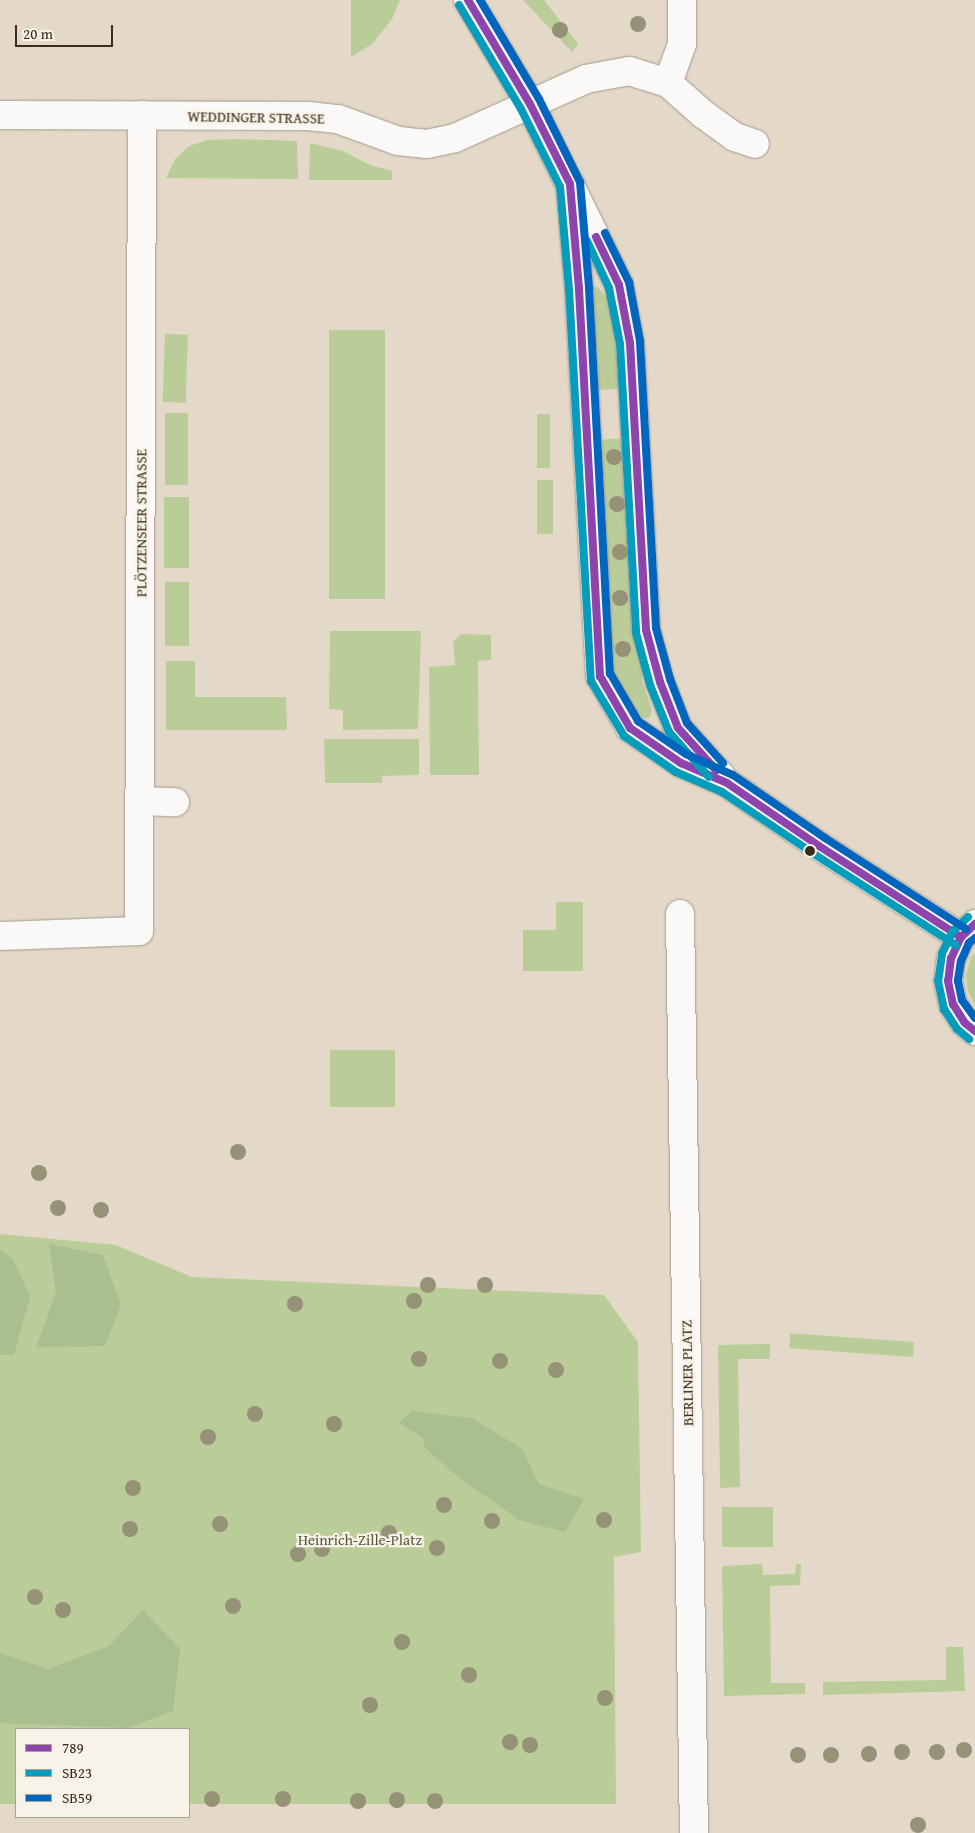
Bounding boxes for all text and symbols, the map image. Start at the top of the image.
scale bar [18,15,115,47]
text: 20 m [23,23,53,44]
street label: WEDDINGER STRASSE [187,107,325,127]
street label: PLÖTZENSEER STRASSE [132,449,150,597]
unlabelled marker [805,846,815,856]
street label: BERLINER PLATZ [677,1320,697,1426]
park label: Heinrich-Zille-Platz [298,1531,422,1549]
legend [15,1728,190,1818]
text: 789 [62,1737,84,1758]
text: SB23 [62,1762,92,1783]
text: SB59 [62,1787,92,1808]

